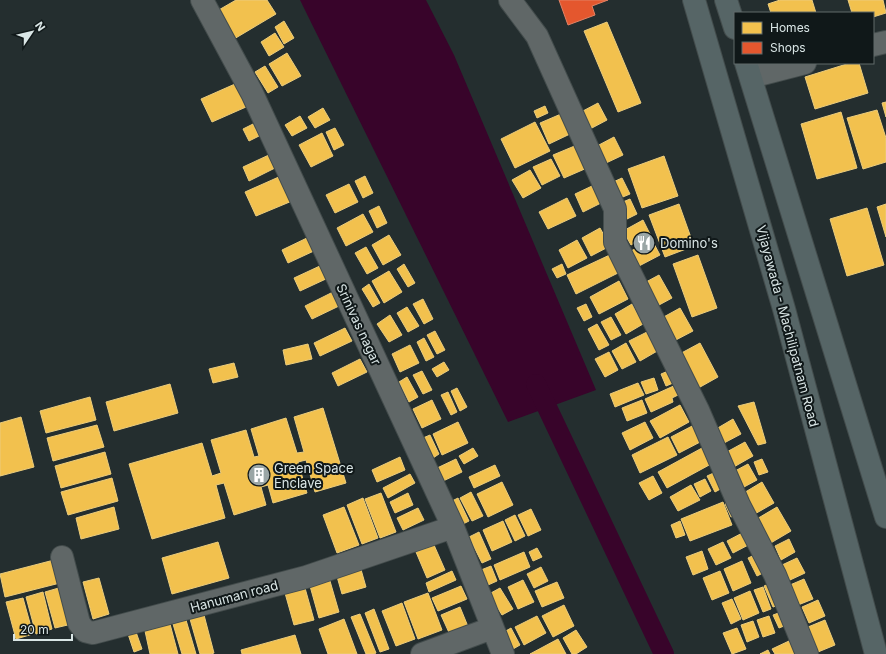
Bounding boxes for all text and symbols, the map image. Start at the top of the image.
north arrow [12,12,52,52]
legend [734,12,874,64]
text: N [32,19,48,34]
text: Homes [770,20,810,35]
text: Shops [770,40,806,55]
street label: Vijayawada - Machilipatnam Road [753,223,823,429]
restaurant icon: Domino's [631,230,657,256]
place label: Domino's [660,235,718,251]
street label: Srinivas nagar [333,281,385,367]
place label: Green Space Enclave [274,460,354,491]
building icon: Green Space Enclave [246,462,272,488]
street label: Hanuman road [188,577,280,615]
scale bar [14,616,72,642]
text: 20 m [20,622,49,637]

